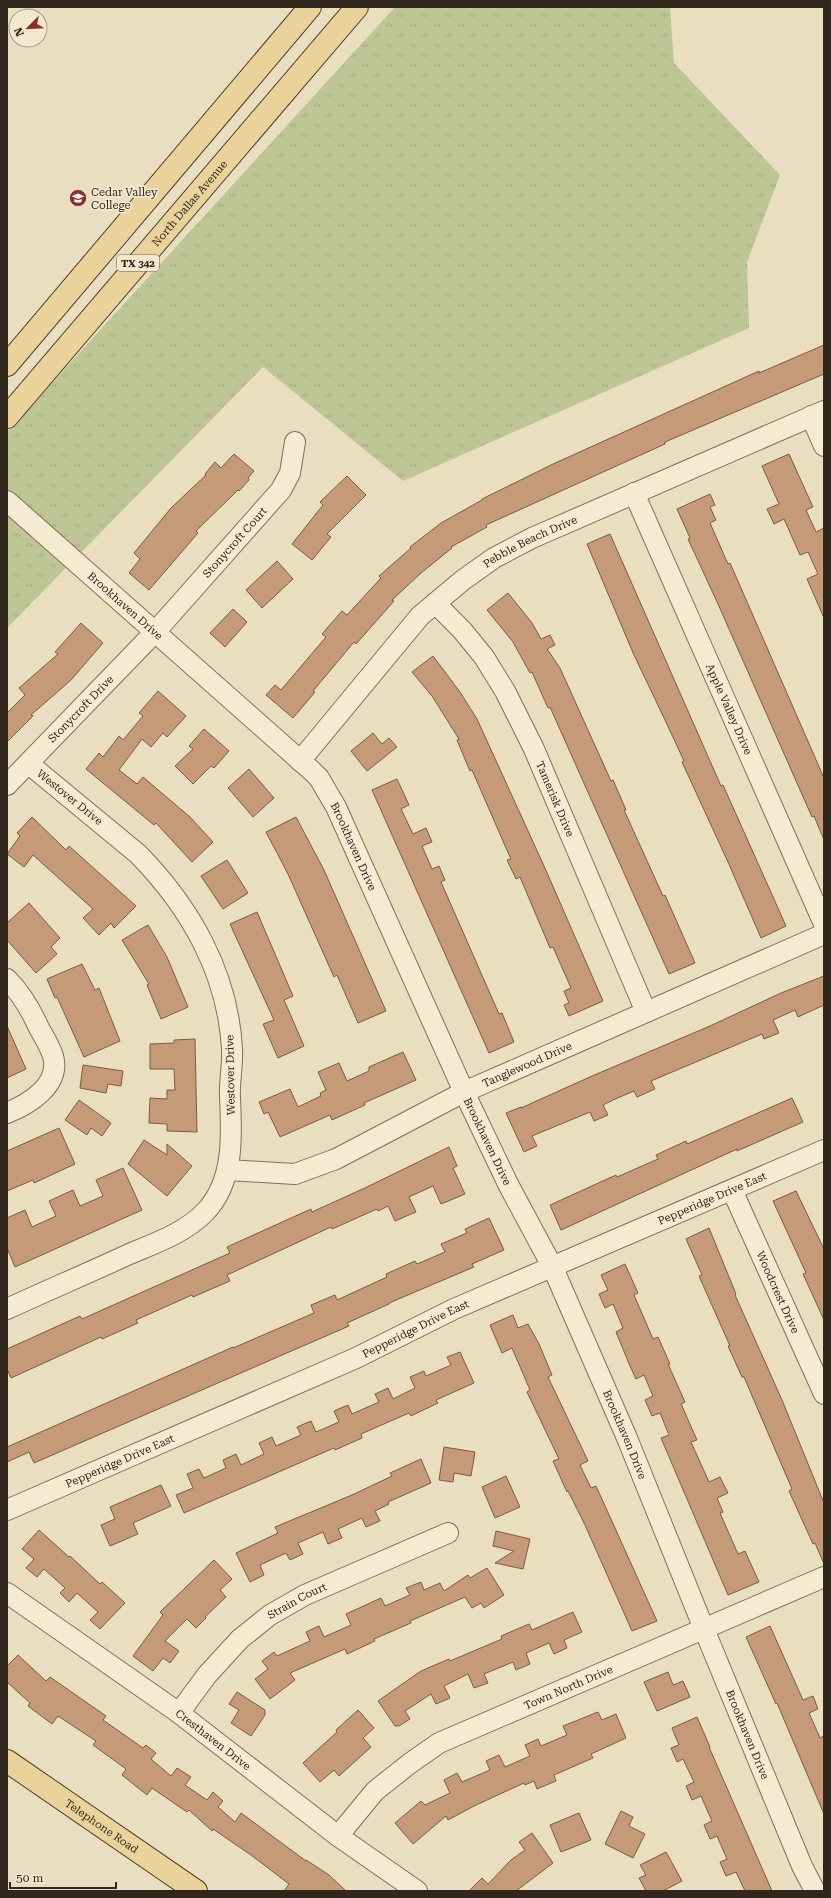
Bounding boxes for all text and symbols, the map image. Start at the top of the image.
north arrow [8,8,48,48]
text: N [11,25,27,38]
street label: North Dallas Avenue [150,158,230,249]
place label: Cedar Valley College [91,186,158,212]
school or university icon: Cedar Valley College [68,188,88,208]
road number: TX 342 [117,255,159,271]
street label: Stonycroft Court [200,505,270,580]
street label: Pebble Beach Drive [481,513,579,571]
street label: Brookhaven Drive [85,570,165,643]
street label: Apple Valley Drive [703,662,754,757]
street label: Stonycroft Drive [46,673,116,745]
street label: Tamerisk Drive [533,759,577,839]
street label: Westover Drive [34,767,105,828]
street label: Brookhaven Drive [328,800,379,893]
street label: Westover Drive [223,1035,238,1115]
street label: Tanglewood Drive [480,1040,574,1090]
street label: Brookhaven Drive [461,1096,514,1188]
street label: Pepperidge Drive East [656,1169,769,1228]
street label: Woodcrest Drive [753,1249,802,1335]
street label: Pepperidge Drive East [360,1297,471,1361]
street label: Brookhaven Drive [600,1388,649,1481]
street label: Pepperidge Drive East [64,1432,176,1491]
street label: Strain Court [265,1580,329,1622]
street label: Town North Drive [522,1663,615,1713]
street label: Brookhaven Drive [723,1688,771,1781]
street label: Cresthaven Drive [173,1707,253,1773]
street label: Telephone Road [62,1797,141,1856]
scale bar [10,1864,116,1890]
text: 50 m [16,1871,43,1885]

